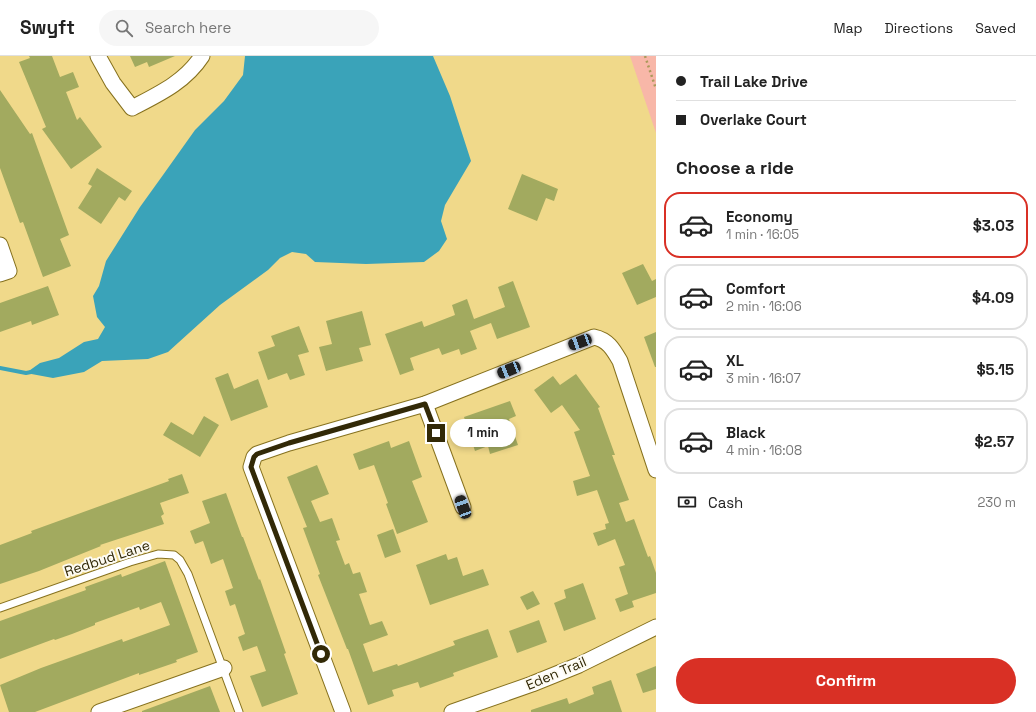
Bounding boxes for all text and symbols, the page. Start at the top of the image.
search box [99,10,379,46]
text: Swyft [20,15,75,40]
icon: search [113,17,135,39]
text: Search here [145,18,231,37]
text: Map [833,19,863,37]
text: Directions [885,19,953,37]
text: Saved [975,19,1016,37]
text: Trail Lake Drive [700,72,808,91]
text: Overlake Court [700,110,807,129]
text: Choose a ride [676,156,794,179]
icon: car [678,207,714,243]
text: Economy [726,207,793,226]
text: $3.03 [973,216,1014,235]
text: 1 min · 16:05 [726,226,799,243]
icon: car [678,279,714,315]
text: Comfort [726,279,786,298]
text: $4.09 [972,288,1014,307]
text: 2 min · 16:06 [726,298,802,315]
car [567,332,593,352]
icon: car [678,351,714,387]
text: XL [726,351,744,370]
car [496,360,522,380]
text: $5.15 [976,360,1014,379]
text: 3 min · 16:07 [726,370,801,387]
callout: 1 min [450,419,516,447]
icon: car [678,423,714,459]
text: Black [726,423,766,442]
route end [427,424,445,442]
text: 1 min [467,424,499,441]
text: $2.57 [974,432,1014,451]
text: 4 min · 16:08 [726,442,802,459]
icon: cash [676,491,698,513]
text: Cash [708,493,743,512]
car [453,494,473,520]
text: 230 m [978,494,1016,511]
street label: Redbud Lane [62,536,152,580]
route start [312,645,330,663]
street label: Eden Trail [523,652,589,694]
button: Confirm [676,658,1016,704]

